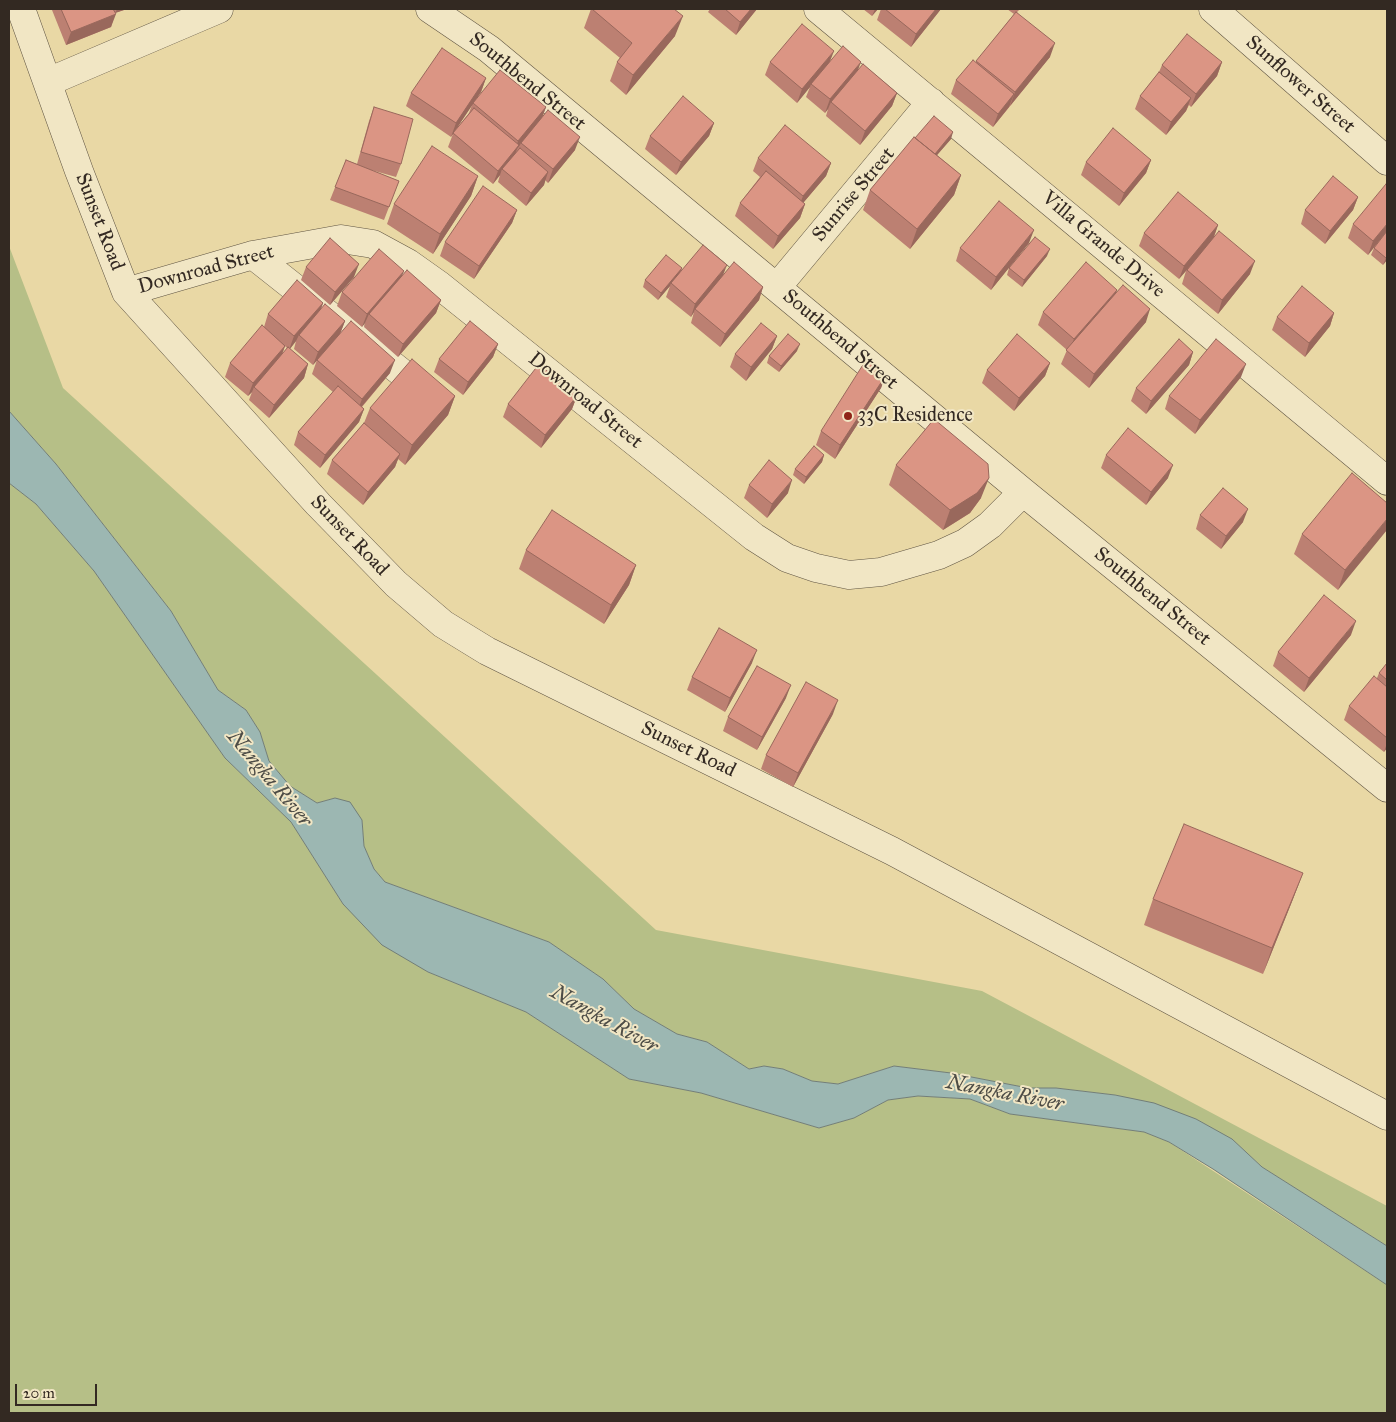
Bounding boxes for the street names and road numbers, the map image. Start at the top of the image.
street label: Southbend Street [464,28,590,136]
street label: Sunflower Street [1240,31,1360,139]
street label: Sunrise Street [808,143,900,247]
street label: Sunset Road [69,170,129,274]
street label: Villa Grande Drive [1037,187,1169,303]
street label: Downroad Street [135,240,277,300]
street label: Southbend Street [777,285,903,395]
street label: Downroad Street [523,348,647,454]
street label: Sunset Road [305,491,393,581]
street label: Southbend Street [1089,543,1215,651]
street label: Sunset Road [637,717,739,783]

